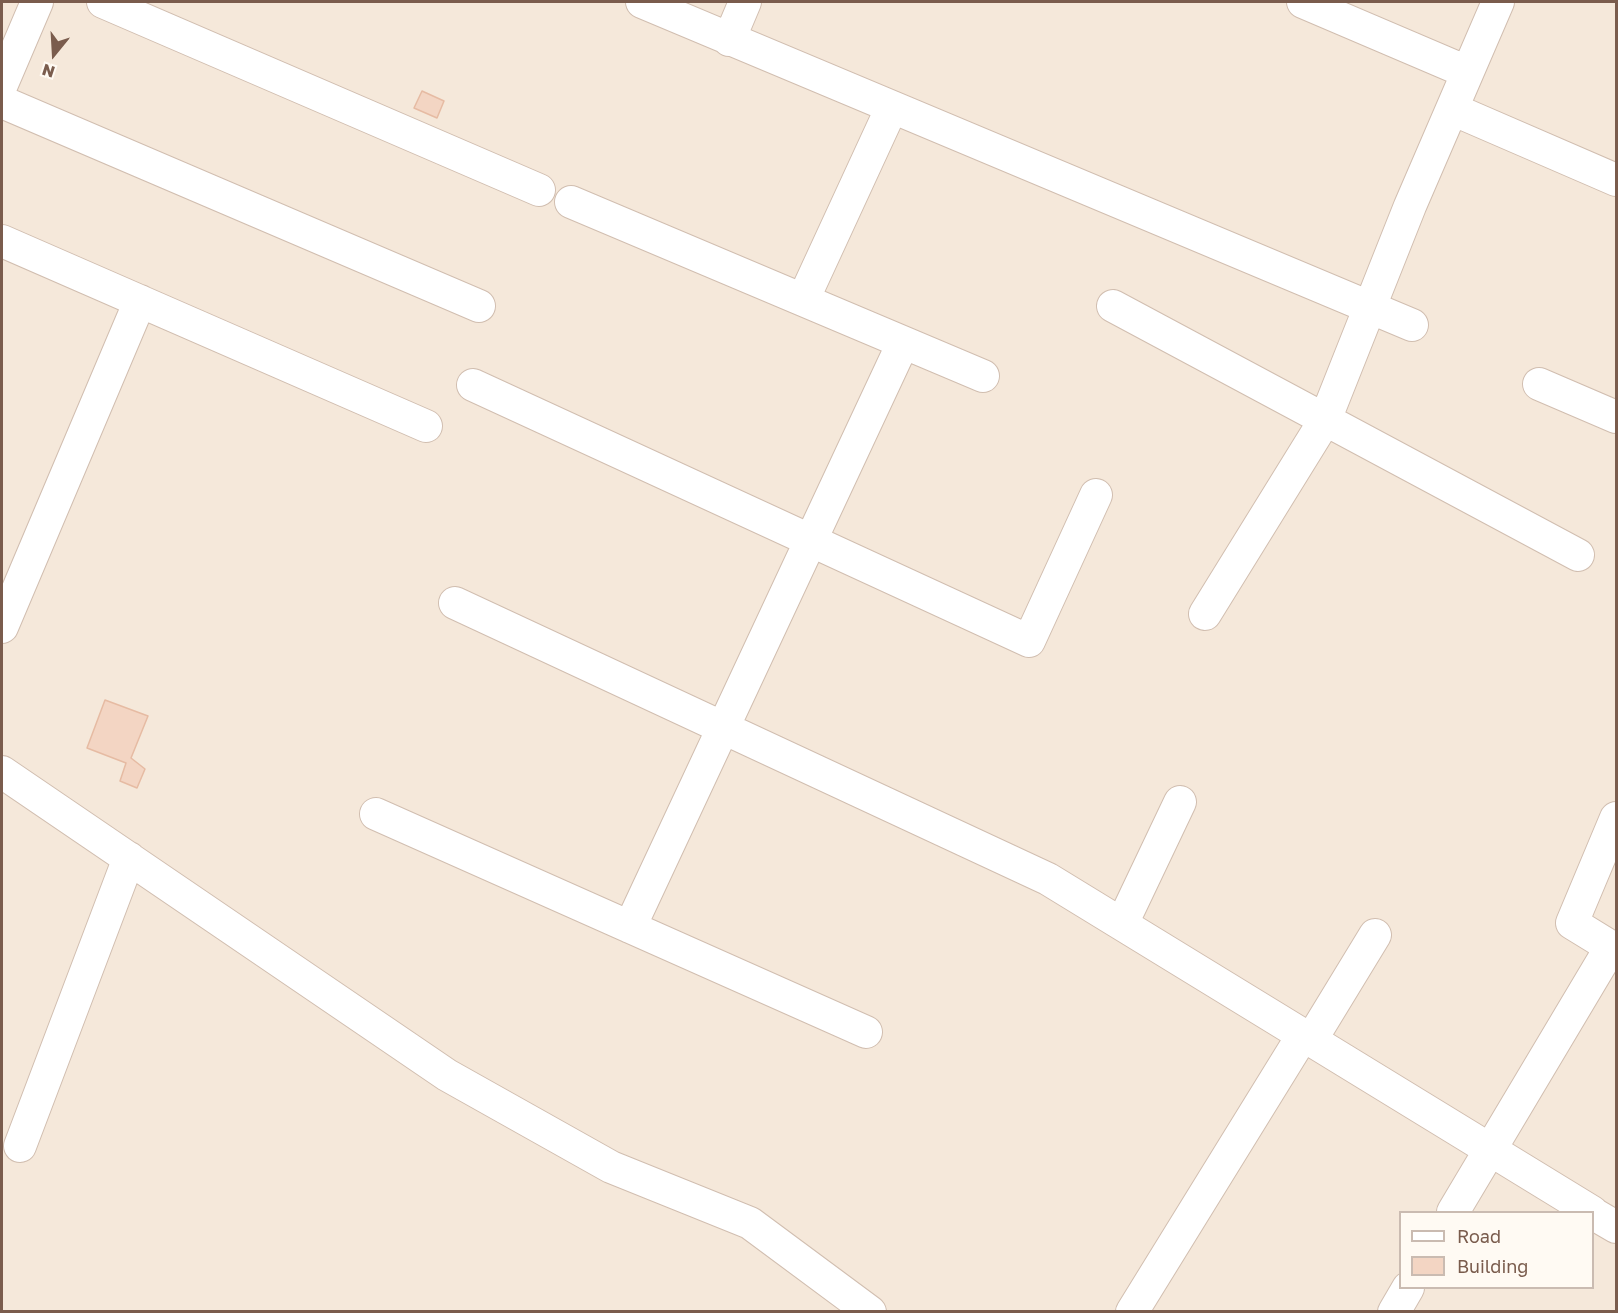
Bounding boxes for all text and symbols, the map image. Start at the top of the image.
north arrow [24,24,84,84]
text: N [40,60,57,83]
legend [1399,1211,1594,1289]
text: Road [1457,1225,1501,1247]
text: Building [1457,1255,1528,1277]

